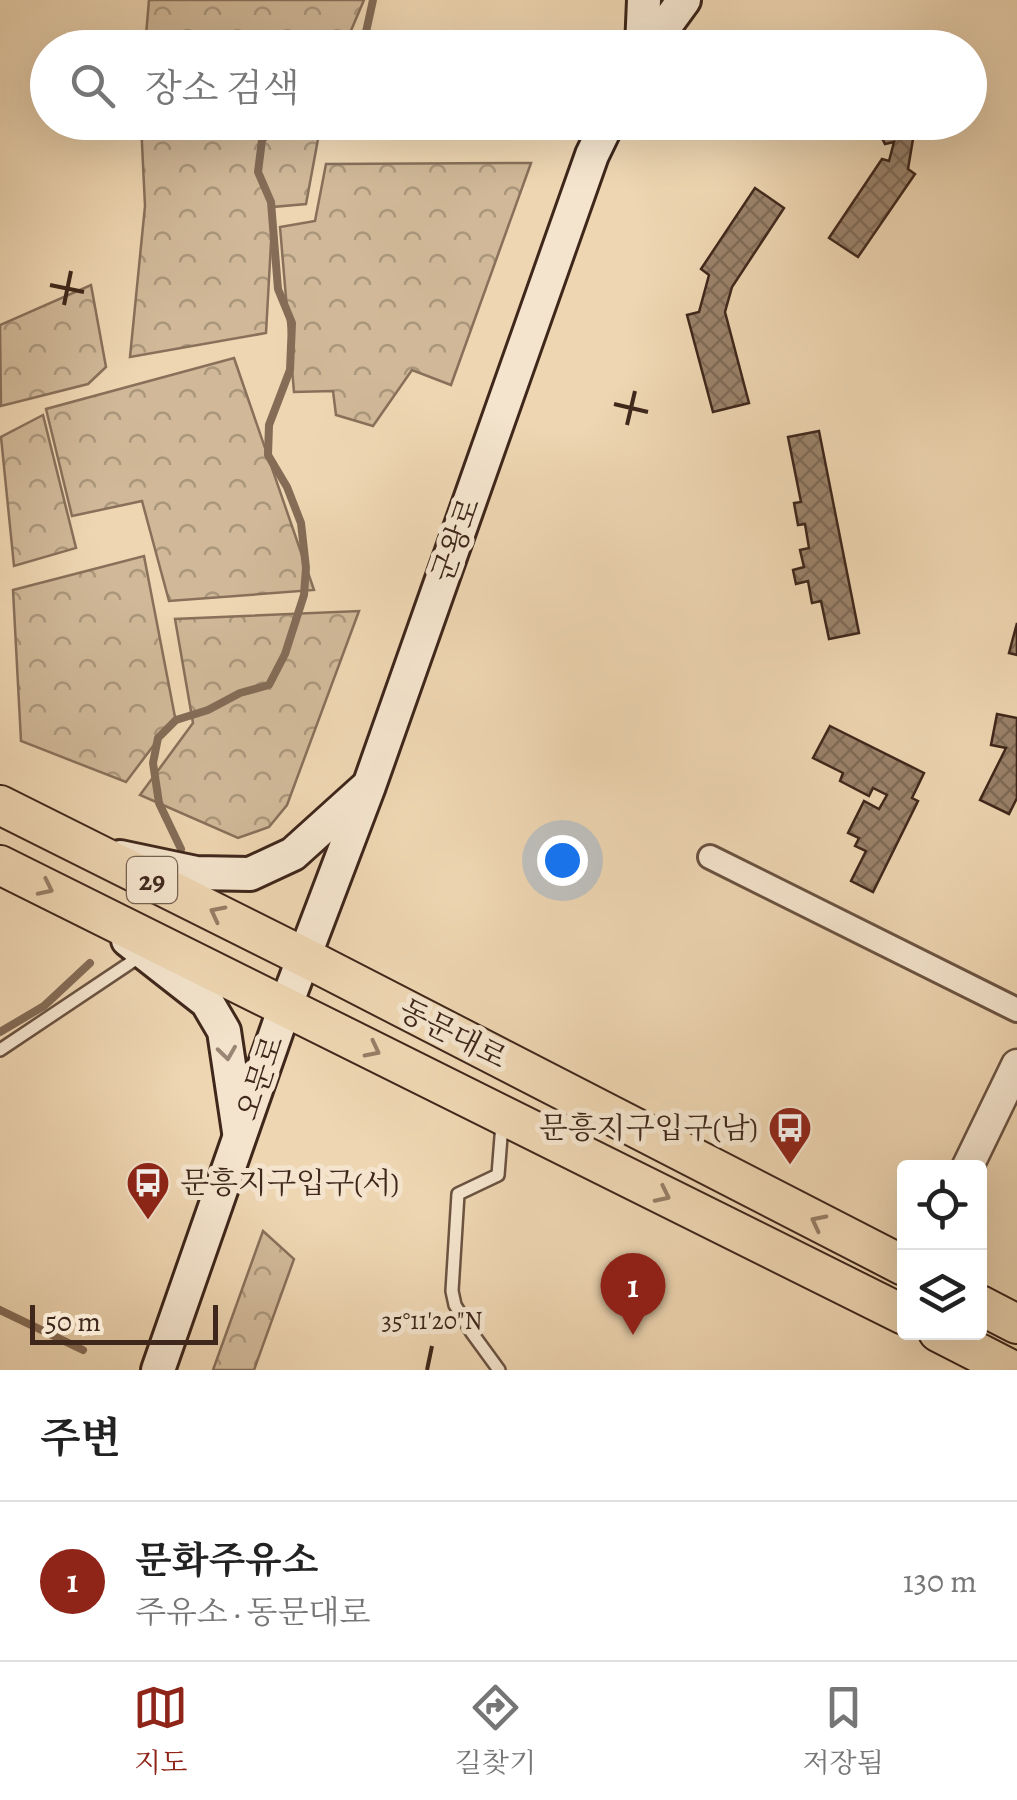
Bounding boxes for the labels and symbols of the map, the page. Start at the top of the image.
street label: 군왕로 [422,492,490,588]
your location [537,835,588,886]
road number: 29 [127,857,177,903]
one-way arrow [36,876,54,896]
one-way arrow [209,905,227,925]
street label: 동문대로 [392,990,514,1078]
street label: 오문로 [227,1030,293,1126]
one-way arrow [362,1038,380,1057]
one-way arrow [216,1044,237,1061]
bus stop icon: 문흥지구입구(남) [767,1105,813,1166]
place label: 문흥지구입구(남) [539,1108,758,1148]
bus stop icon: 문흥지구입구(서) [125,1160,171,1221]
place label: 문흥지구입구(서) [180,1163,399,1203]
one-way arrow [653,1183,671,1202]
one-way arrow [810,1215,828,1234]
pin: 1 [600,1252,666,1335]
scale bar [30,1300,218,1344]
text: 35°11'20"N [382,1304,482,1338]

